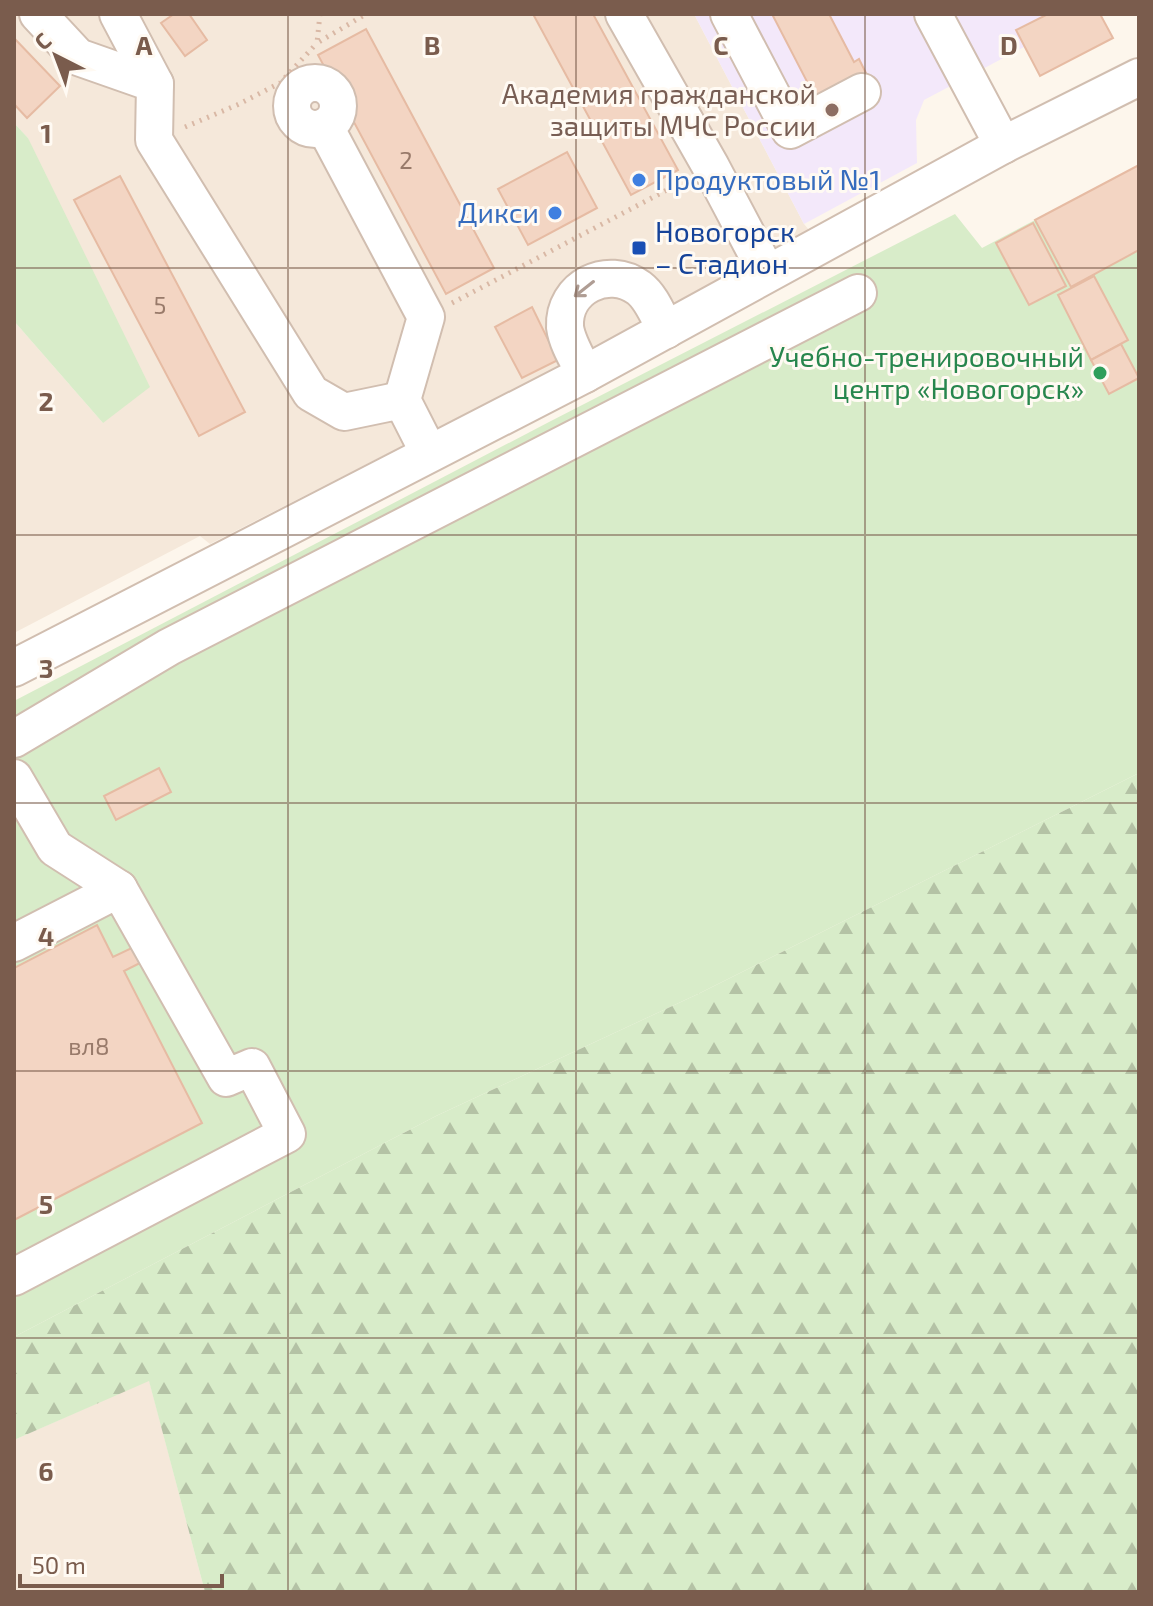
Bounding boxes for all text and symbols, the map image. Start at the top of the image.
north arrow [16,16,96,96]
text: С [28,26,56,54]
text: A [136,29,153,60]
text: B [424,29,440,60]
text: C [713,29,729,60]
text: D [1000,29,1018,60]
place label: Академия гражданской защиты МЧС России [502,76,816,142]
marker: Академия гражданской защиты МЧС России [823,101,841,119]
text: 1 [40,117,52,148]
house number: 2 [399,145,413,174]
place label: Продуктовый №1 [655,162,881,196]
marker: Продуктовый №1 [630,171,648,189]
place label: Дикси [458,195,539,229]
marker: Дикси [546,204,564,222]
place label: Новогорск – Стадион [655,214,795,280]
marker: Новогорск – Стадион [630,239,648,257]
one-way arrow [574,281,595,298]
house number: 5 [154,290,166,319]
place label: Учебно-тренировочный центр «Новогорск» [769,339,1084,405]
marker: Учебно-тренировочный центр «Новогорск» [1091,364,1109,382]
text: 2 [38,385,54,416]
text: 3 [39,652,53,683]
text: 4 [38,920,54,951]
house number: вл8 [68,1031,110,1060]
text: 5 [39,1188,53,1219]
text: 6 [38,1455,54,1486]
scale bar [20,1538,222,1588]
text: 50 m [32,1550,86,1579]

